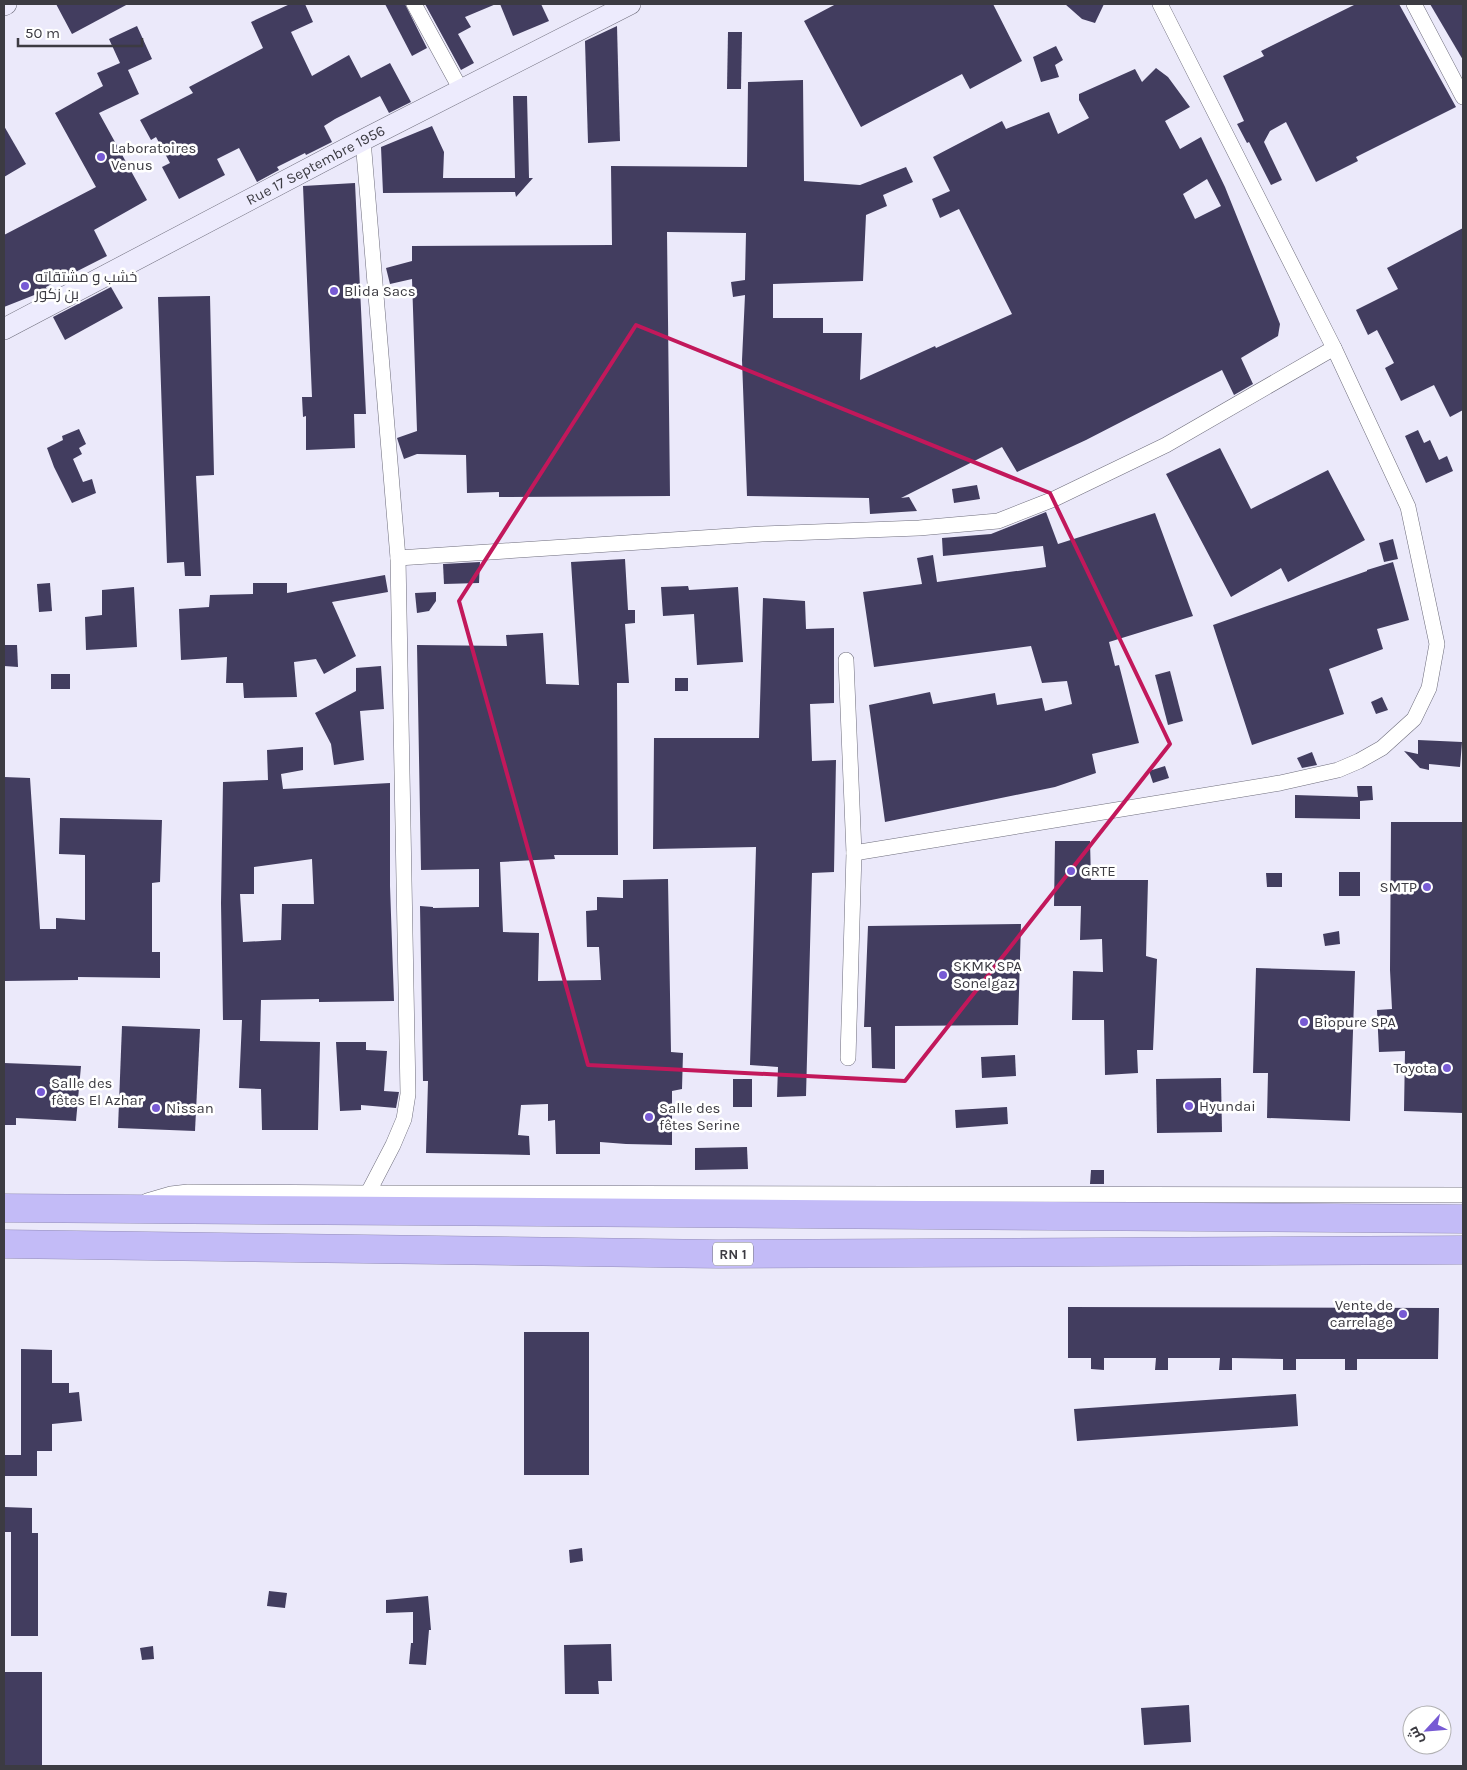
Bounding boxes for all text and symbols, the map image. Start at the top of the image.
scale bar [18,15,141,47]
text: 50 m [25,24,60,42]
street label: Rue 17 Septembre 1956 [243,121,388,209]
place label: Laboratoires Venus [111,139,196,174]
marker: Laboratoires Venus [95,151,107,163]
place label: خشب و مشتقاته بن زكور [34,268,137,304]
marker: خشب و مشتقاته بن زكور [19,280,31,292]
place label: Blida Sacs [344,282,416,300]
marker: Blida Sacs [328,285,340,297]
place label: GRTE [1081,862,1116,880]
marker: GRTE [1065,865,1077,877]
place label: SMTP [1379,878,1417,896]
marker: SMTP [1421,881,1433,893]
place label: SKMK SPA Sonelgaz [953,957,1022,992]
marker: SKMK SPA Sonelgaz [937,969,949,981]
place label: Biopure SPA [1314,1013,1396,1031]
marker: Biopure SPA [1298,1016,1310,1028]
place label: Toyota [1393,1059,1437,1077]
marker: Toyota [1441,1062,1453,1074]
place label: Salle des fêtes El Azhar [51,1074,144,1109]
marker: Salle des fêtes El Azhar [35,1086,47,1098]
place label: Hyundai [1199,1097,1256,1115]
place label: Nissan [166,1099,214,1117]
place label: Salle des fêtes Serine [659,1099,740,1134]
marker: Hyundai [1183,1100,1195,1112]
marker: Nissan [150,1102,162,1114]
marker: Salle des fêtes Serine [643,1111,655,1123]
road number: RN 1 [713,1242,753,1266]
place label: Vente de carrelage [1330,1296,1393,1331]
marker: Vente de carrelage [1397,1308,1409,1320]
north arrow [1402,1705,1452,1755]
text: ش [1404,1724,1427,1747]

